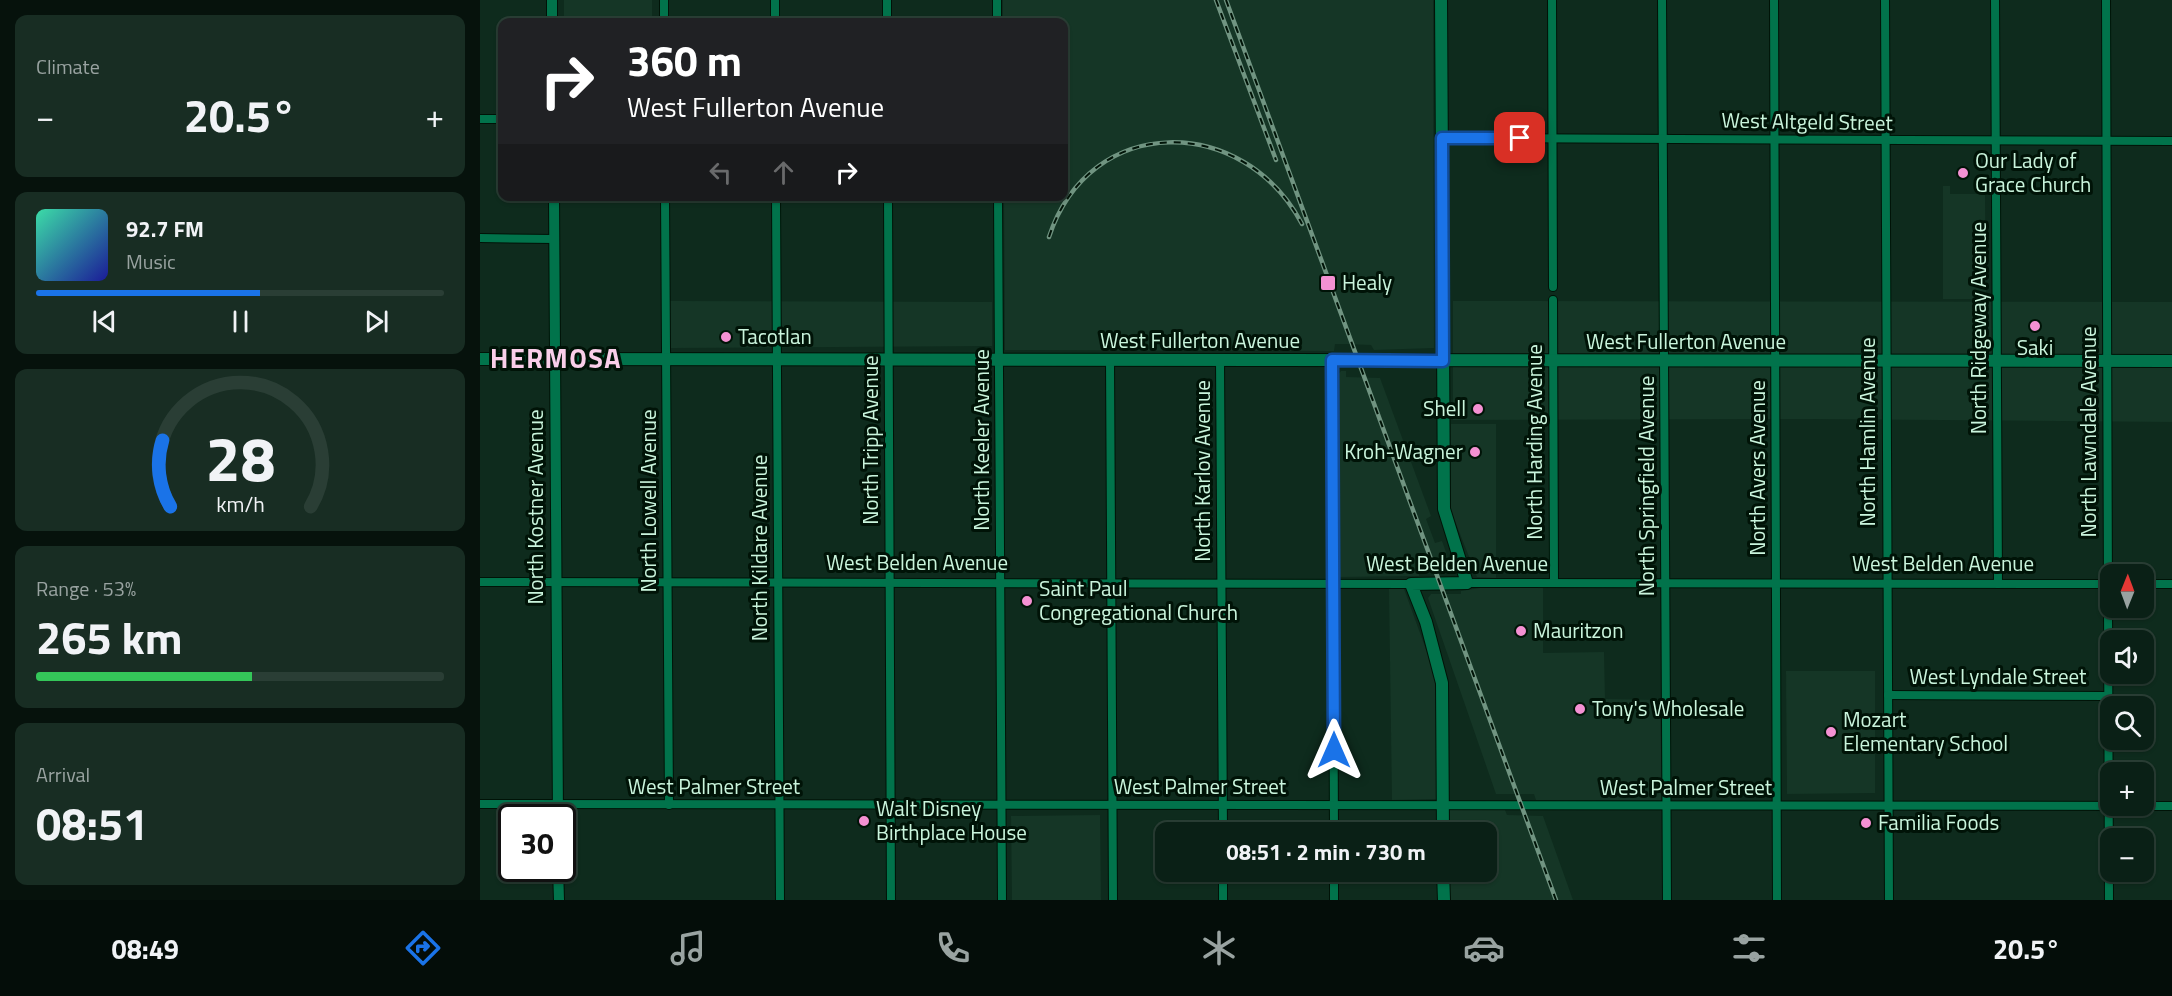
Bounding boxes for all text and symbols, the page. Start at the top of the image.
text: 360 m [627,28,742,92]
icon: right [528,42,606,120]
text: Climate [36,51,100,82]
text: 20.5° [184,81,296,149]
text: West Fullerton Avenue [627,86,884,127]
text: − [36,91,54,141]
text: + [426,91,444,141]
street label: West Altgeld Street [1721,104,1894,139]
pin [1494,112,1545,163]
icon: arrive [1503,121,1536,154]
place label: Our Lady of Grace Church [1975,144,2091,200]
icon: left [704,156,737,189]
icon: ahead [767,156,800,189]
icon: right [830,156,863,189]
marker: Our Lady of Grace Church [1956,166,1970,180]
text: 92.7 FM [126,212,204,246]
street label: North Ridgeway Avenue [1962,222,1994,434]
text: Music [126,246,176,277]
place label: Healy [1342,266,1392,298]
marker: Healy [1319,274,1337,292]
icon: previous [88,305,121,338]
icon: pause [224,305,257,338]
icon: next [360,305,393,338]
marker: Saki [2028,319,2042,333]
place label: Tacotlan [738,320,812,352]
street label: West Fullerton Avenue [1100,324,1300,356]
street label: West Fullerton Avenue [1586,325,1786,357]
street label: North Lawndale Avenue [2072,327,2104,537]
marker: Tacotlan [719,330,733,344]
place label: Saki [2017,331,2053,363]
district label: HERMOSA [490,337,622,378]
street label: North Hamlin Avenue [1851,338,1883,527]
street label: North Harding Avenue [1518,344,1550,540]
street label: North Keeler Avenue [965,349,997,531]
street label: North Tripp Avenue [854,355,886,525]
street label: North Springfield Avenue [1630,376,1662,596]
street label: North Karlov Avenue [1186,380,1218,562]
street label: North Avers Avenue [1741,380,1773,556]
place label: Shell [1423,392,1466,424]
marker: Shell [1471,402,1485,416]
street label: North Kostner Avenue [519,409,551,605]
street label: North Lowell Avenue [632,409,664,593]
text: 28 [205,410,275,505]
place label: Kroh-Wagner [1344,435,1463,467]
marker: Kroh-Wagner [1468,445,1482,459]
street label: North Kildare Avenue [743,455,775,641]
text: km/h [216,488,264,520]
street label: West Belden Avenue [826,546,1008,578]
street label: West Belden Avenue [1366,547,1548,579]
street label: West Belden Avenue [1852,547,2034,579]
north arrow [2100,564,2154,618]
map controls [2100,564,2154,882]
place label: Saint Paul Congregational Church [1039,572,1238,628]
text: Range · 53% [36,573,136,604]
marker: Saint Paul Congregational Church [1020,594,1034,608]
text: 265 km [36,603,182,671]
place label: Mauritzon [1533,614,1623,646]
marker: Mauritzon [1514,624,1528,638]
button: sound [2100,630,2154,684]
street label: West Lyndale Street [1910,660,2087,692]
place label: Tony's Wholesale [1592,692,1744,724]
button: search [2100,696,2154,750]
marker: Tony's Wholesale [1573,702,1587,716]
place label: Mozart Elementary School [1843,703,2008,759]
position arrow [1302,718,1366,782]
marker: Mozart Elementary School [1824,725,1838,739]
text: Arrival [36,759,90,790]
button: + [2100,762,2154,816]
street label: West Palmer Street [628,770,801,802]
street label: West Palmer Street [1114,770,1287,802]
street label: West Palmer Street [1600,771,1773,803]
text: 08:51 [36,789,148,857]
place label: Walt Disney Birthplace House [876,792,1027,848]
speed limit sign: 30 [498,804,576,882]
place label: Familia Foods [1878,806,1999,838]
marker: Walt Disney Birthplace House [857,814,871,828]
marker: Familia Foods [1859,816,1873,830]
button: − [2100,828,2154,882]
text: 08:51 · 2 min · 730 m [1226,835,1426,869]
icon: directions [402,927,444,969]
icon: music [667,927,709,969]
icon: phone [932,927,974,969]
icon: climate [1198,927,1240,969]
icon: car [1463,927,1505,969]
icon: filters [1728,927,1770,969]
text: 08:49 [112,928,179,969]
text: 20.5° [1993,928,2060,969]

